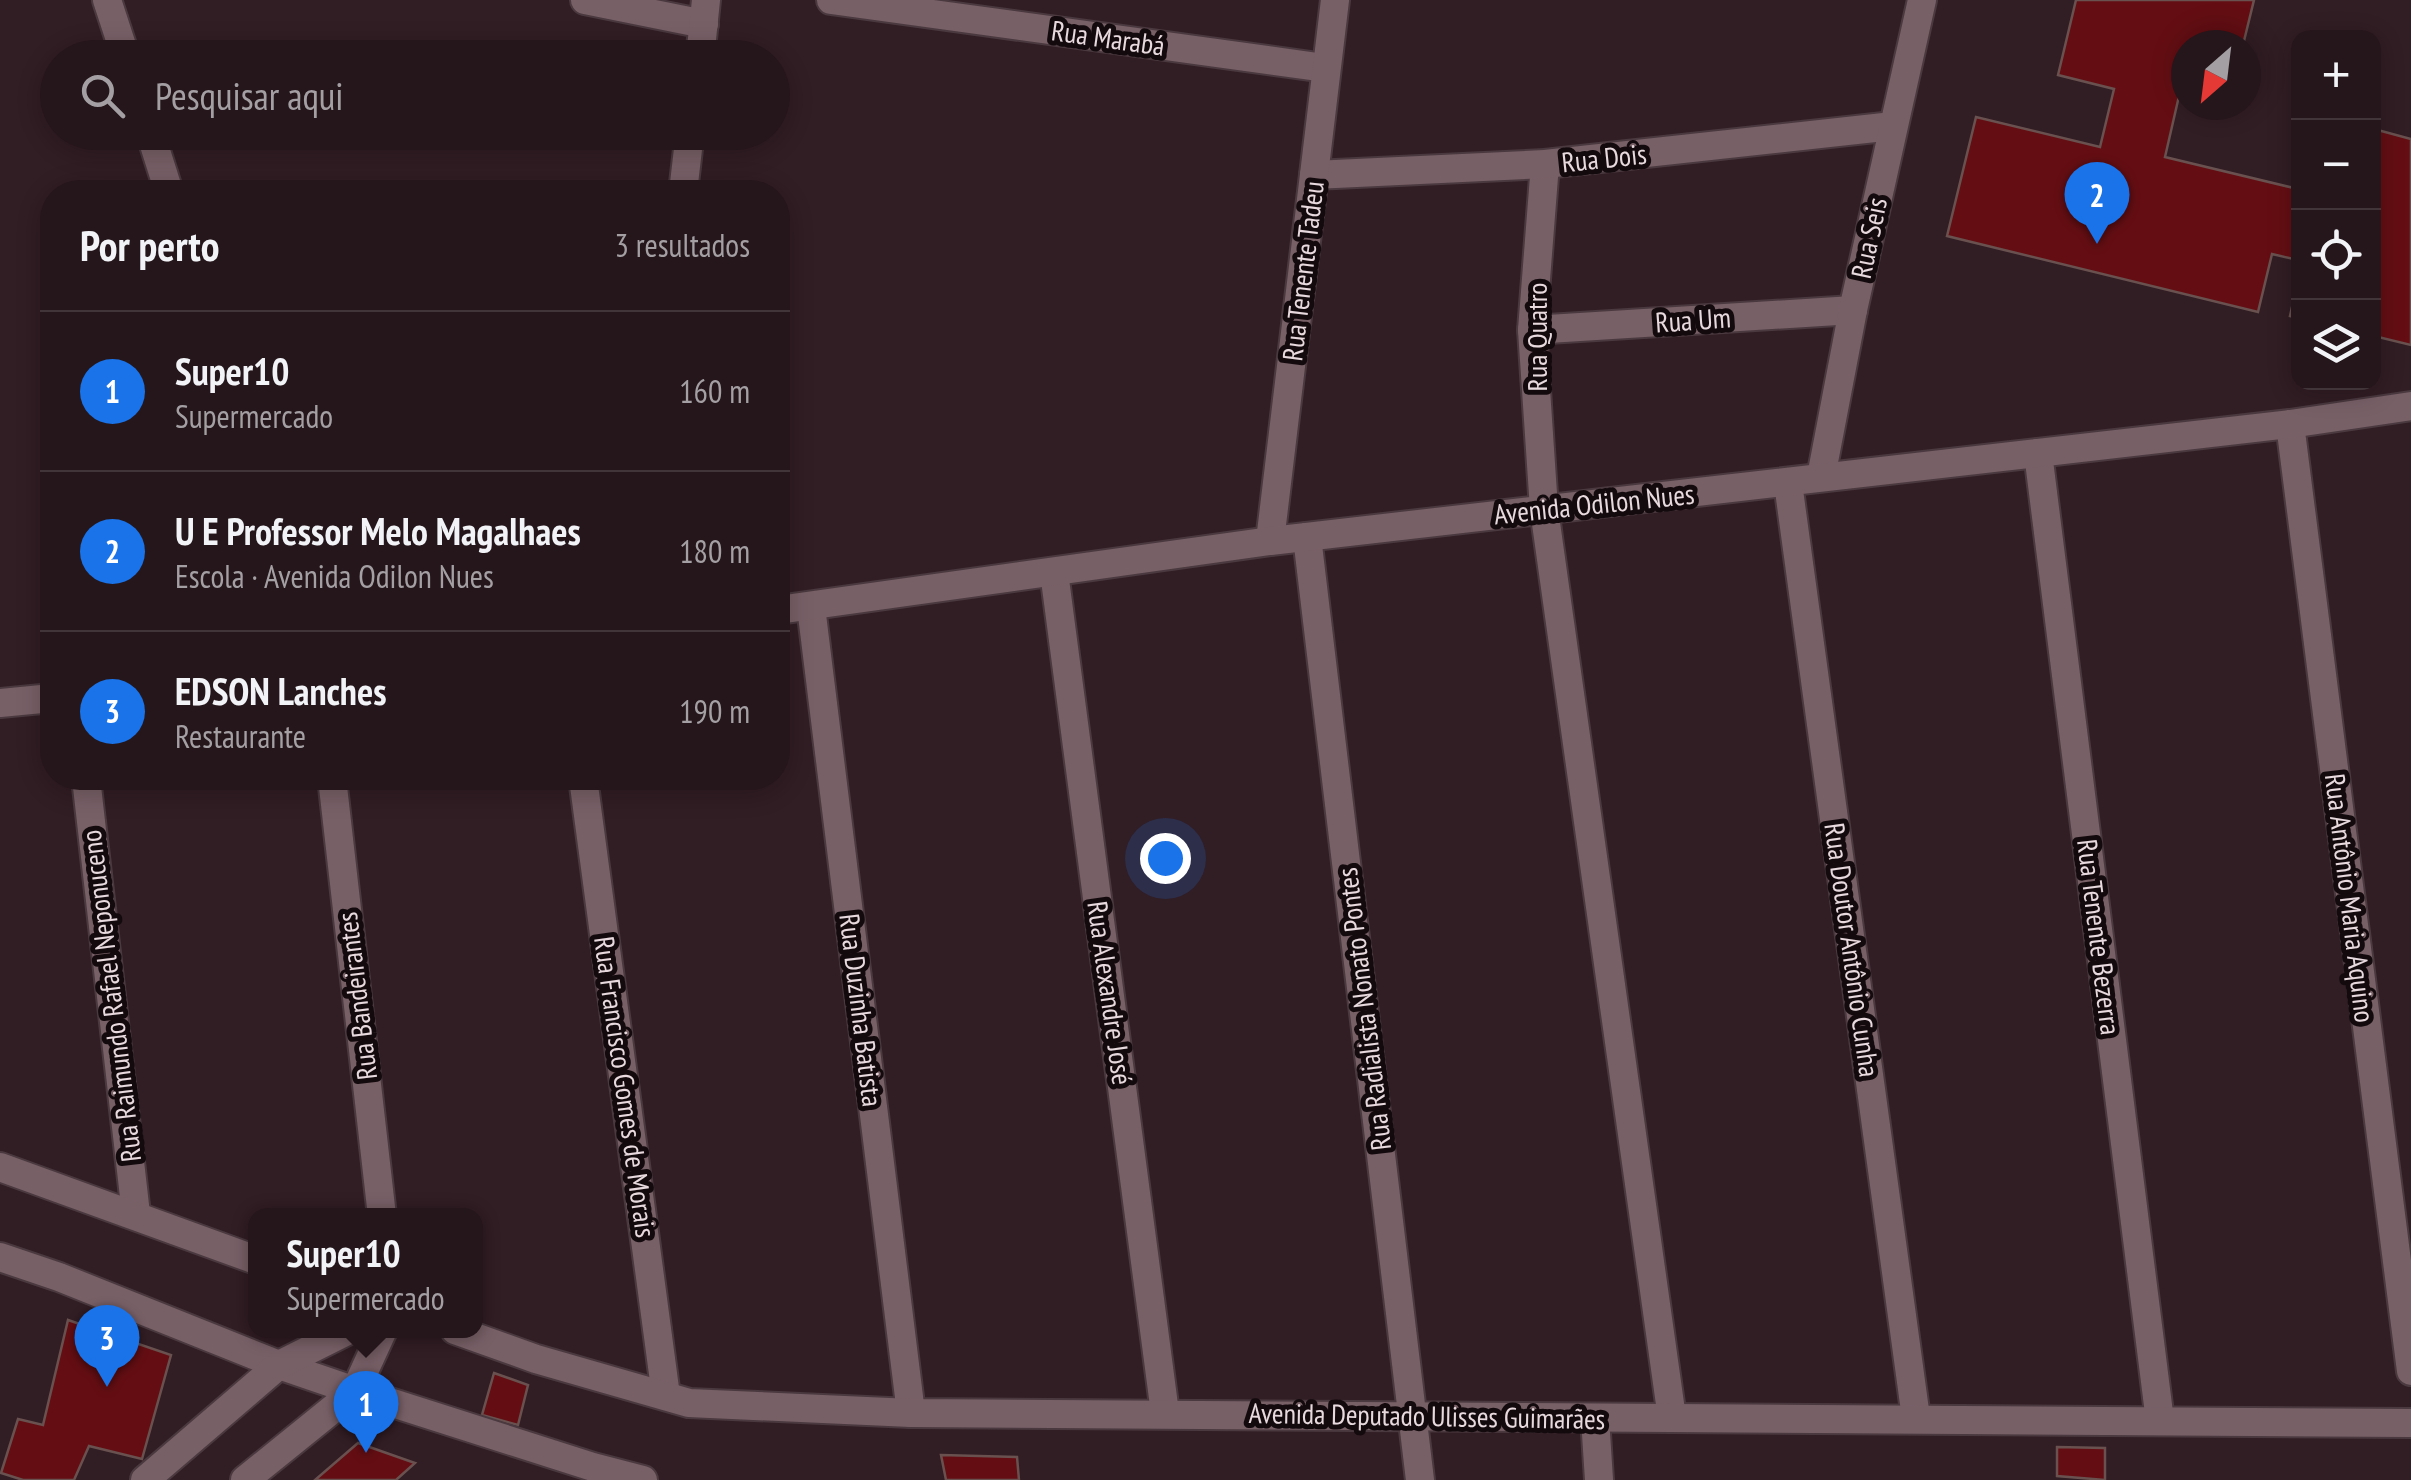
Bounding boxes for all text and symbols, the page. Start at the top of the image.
street label: Rua Marabá [1049,11,1167,64]
north arrow [2171,30,2261,120]
map controls [2291,30,2381,390]
button: + [2291,30,2381,120]
search box [40,40,790,150]
icon: search [75,68,130,123]
text: Pesquisar aqui [155,71,344,120]
button: − [2291,120,2381,210]
street label: Rua Dois [1560,135,1648,180]
pin: 2 [2064,162,2130,244]
street label: Rua Tenente Tadeu [1273,179,1332,363]
street label: Rua Seis [1842,194,1895,282]
button: locate [2291,210,2381,300]
text: Por perto [80,218,219,273]
text: 3 resultados [615,224,750,266]
street label: Rua Quatro [1518,283,1555,391]
street label: Rua Um [1654,298,1732,341]
button: layers [2291,300,2381,390]
text: Super10 [175,346,289,395]
text: 1 [105,370,120,412]
text: 160 m [679,370,750,412]
text: Supermercado [175,395,333,437]
street label: Avenida Odilon Nues [1492,475,1696,532]
text: U E Professor Melo Magalhaes [175,506,581,555]
text: 2 [105,530,120,572]
text: 180 m [679,530,750,572]
text: Escola · Avenida Odilon Nues [175,555,494,597]
text: EDSON Lanches [175,666,386,715]
text: 3 [105,690,120,732]
text: 190 m [679,690,750,732]
text: Restaurante [175,715,306,757]
street label: Rua Antônio Maria Aquino [2317,771,2384,1024]
street label: Rua Doutor Antônio Cunha [1816,821,1889,1079]
street label: Rua Raimundo Rafael Neponuceno [72,828,149,1164]
your location [1140,833,1191,884]
street label: Rua Tenente Bezerra [2069,837,2130,1037]
street label: Rua Radialista Nonato Pontes [1328,866,1399,1153]
street label: Rua Alexandre José [1079,899,1142,1087]
street label: Rua Bandeirantes [328,910,385,1082]
street label: Rua Duzinha Batista [831,911,892,1108]
street label: Rua Francisco Gomes de Morais [586,934,665,1240]
popup [248,1208,483,1338]
text: Super10 [286,1228,401,1277]
text: Supermercado [286,1277,445,1319]
pin: 3 [74,1304,140,1387]
pin: 1 [334,1370,398,1453]
street label: Avenida Deputado Ulisses Guimarães [1248,1394,1606,1437]

